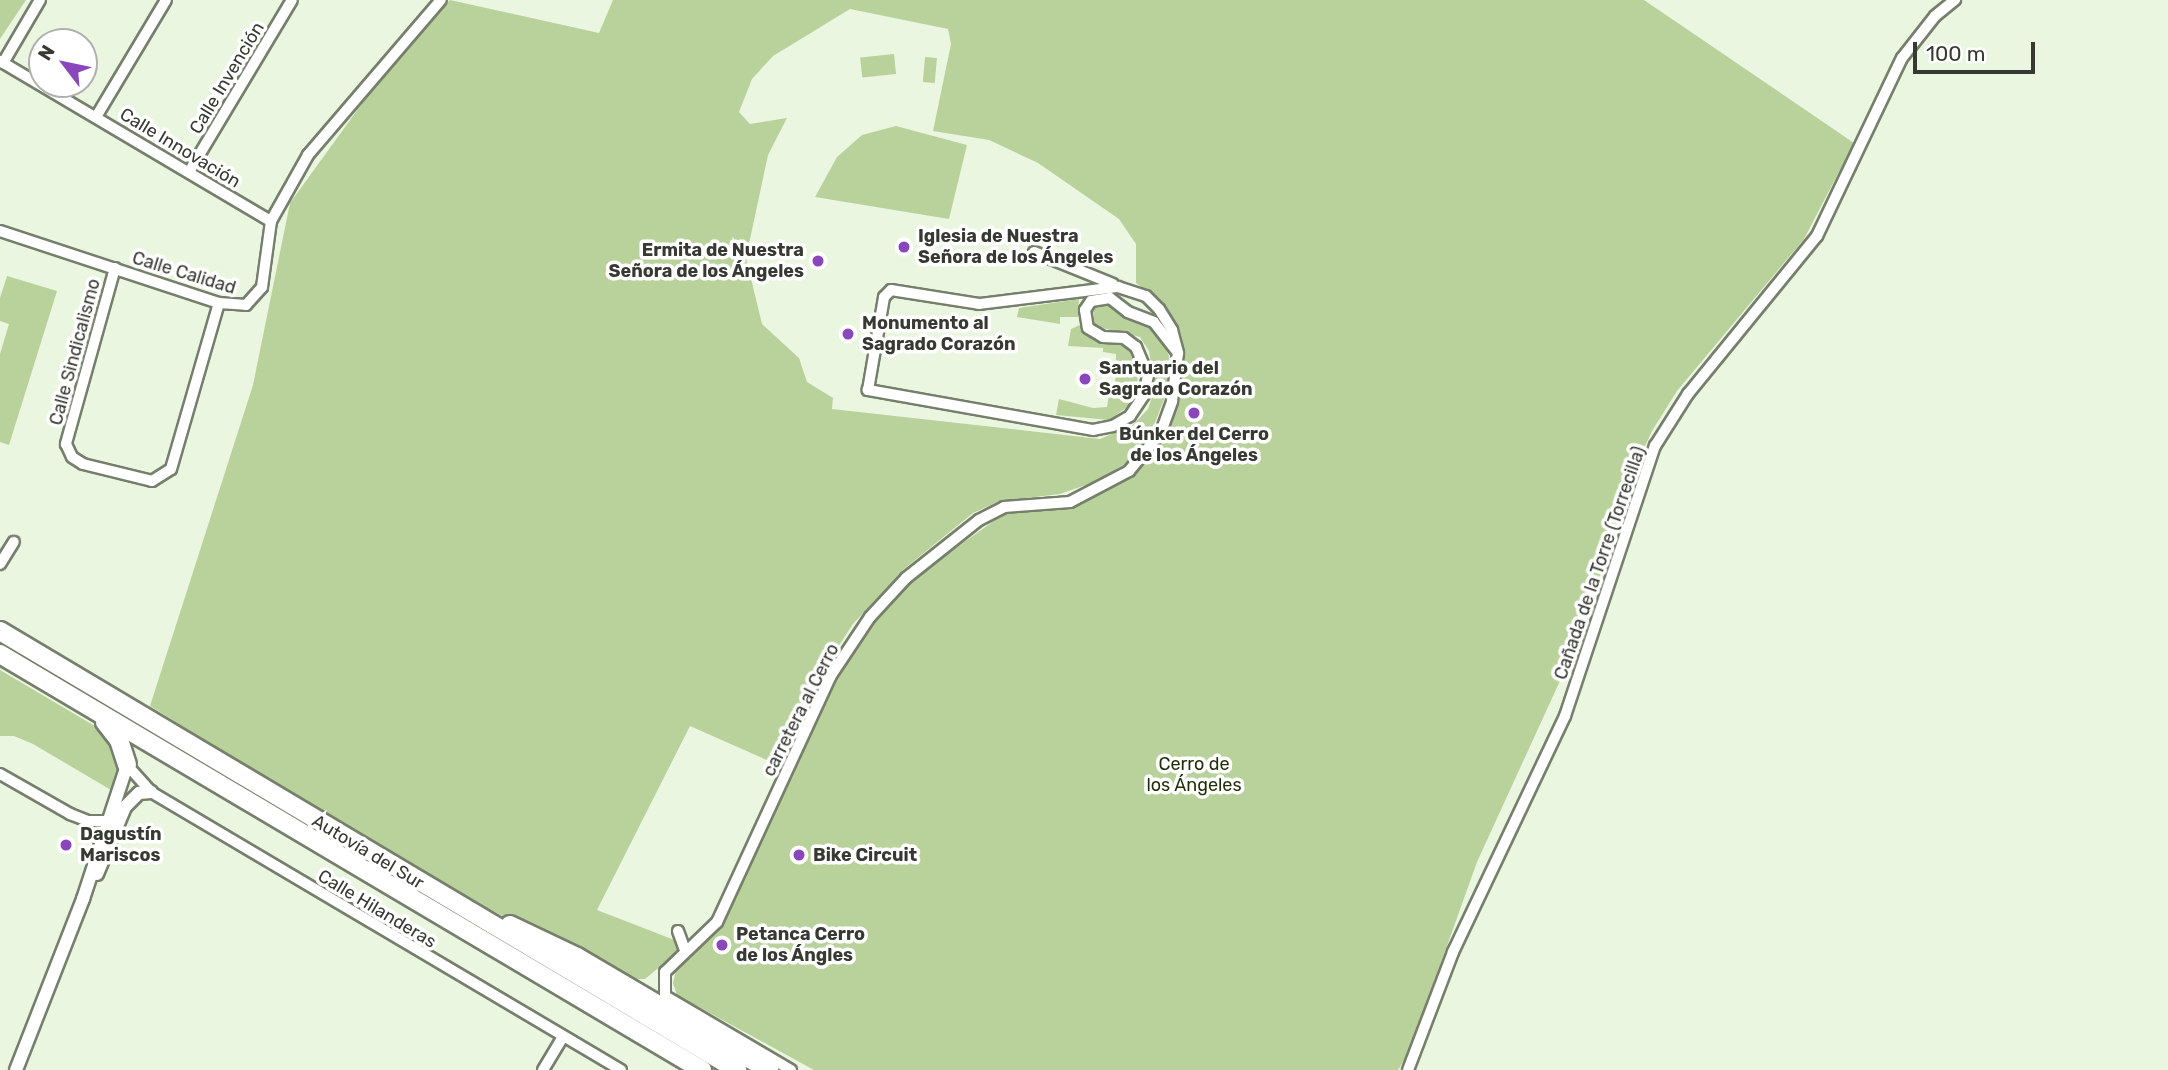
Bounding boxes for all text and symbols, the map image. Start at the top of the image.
street label: Calle Invención [185,18,269,138]
north arrow [28,28,98,98]
scale bar [1916,28,2038,72]
text: N [33,41,60,65]
text: 100 m [1926,41,1985,66]
street label: Calle Innovación [116,103,244,193]
place label: Iglesia de Nuestra Señora de los Ángeles [918,226,1114,268]
marker: Iglesia de Nuestra Señora de los Ángeles [896,239,912,255]
place label: Ermita de Nuestra Señora de los Ángeles [608,240,804,282]
street label: Calle Calidad [130,247,238,299]
marker: Ermita de Nuestra Señora de los Ángeles [810,253,826,269]
street label: Calle Sindicalismo [45,276,105,428]
place label: Monumento al Sagrado Corazón [862,313,1015,356]
marker: Monumento al Sagrado Corazón [840,326,856,342]
place label: Santuario del Sagrado Corazón [1099,358,1252,400]
marker: Santuario del Sagrado Corazón [1077,371,1093,387]
marker: Búnker del Cerro de los Ángeles [1186,405,1202,421]
place label: Búnker del Cerro de los Ángeles [1119,424,1269,466]
street label: Cañada de la Torre (Torrecilla) [1550,443,1650,683]
street label: carretera al Cerro [758,640,844,780]
park label: Cerro de los Ángeles [1146,754,1242,796]
street label: Autovía del Sur [308,810,428,894]
place label: Dagustín Mariscos [80,824,161,866]
marker: Dagustín Mariscos [58,837,74,853]
place label: Bike Circuit [813,844,917,866]
marker: Bike Circuit [791,847,807,863]
street label: Calle Hilanderas [314,865,440,953]
place label: Petanca Cerro de los Ángles [736,924,865,967]
marker: Petanca Cerro de los Ángles [714,937,730,953]

